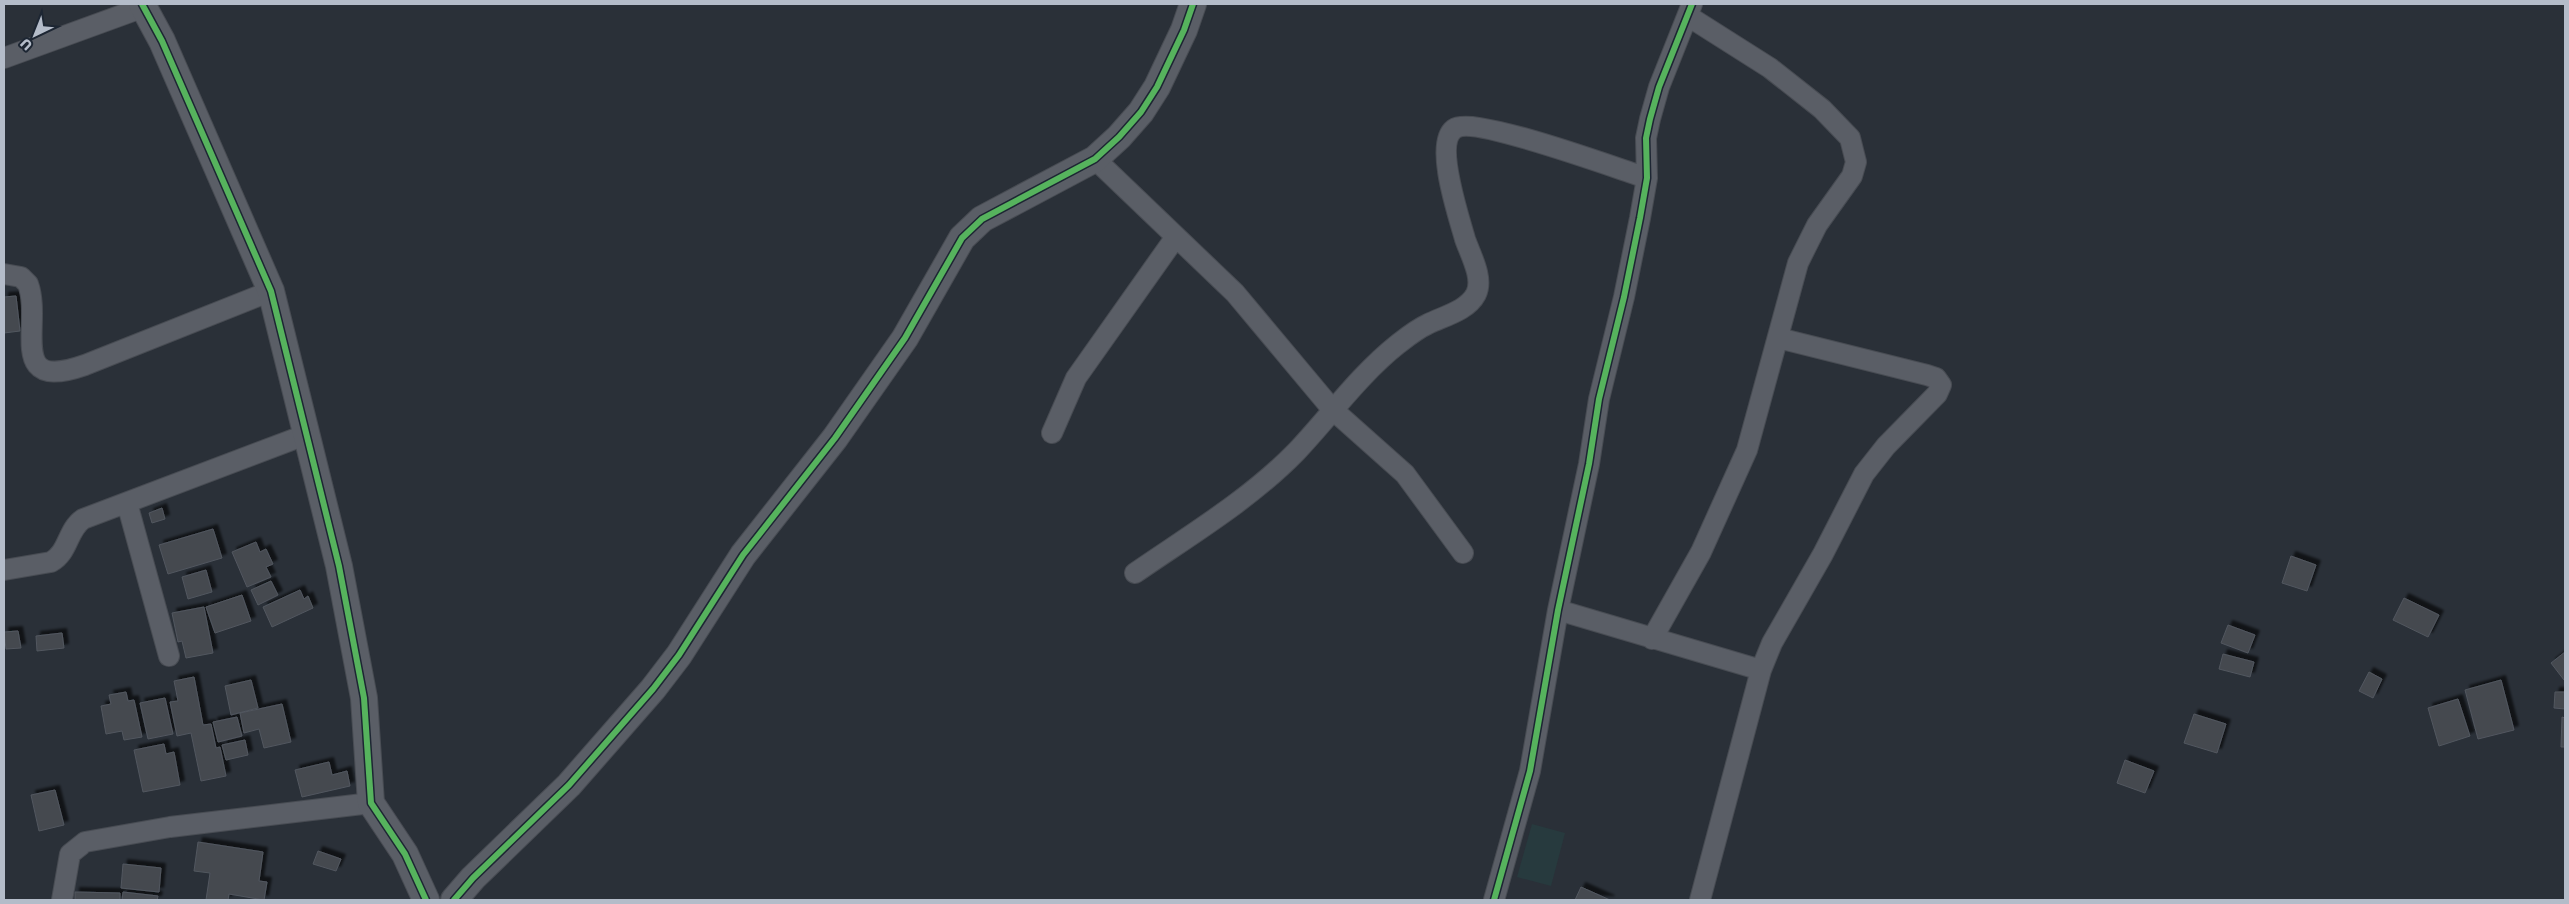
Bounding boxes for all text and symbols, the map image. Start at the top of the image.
north arrow [10,10,60,60]
text: U [17,34,36,54]

